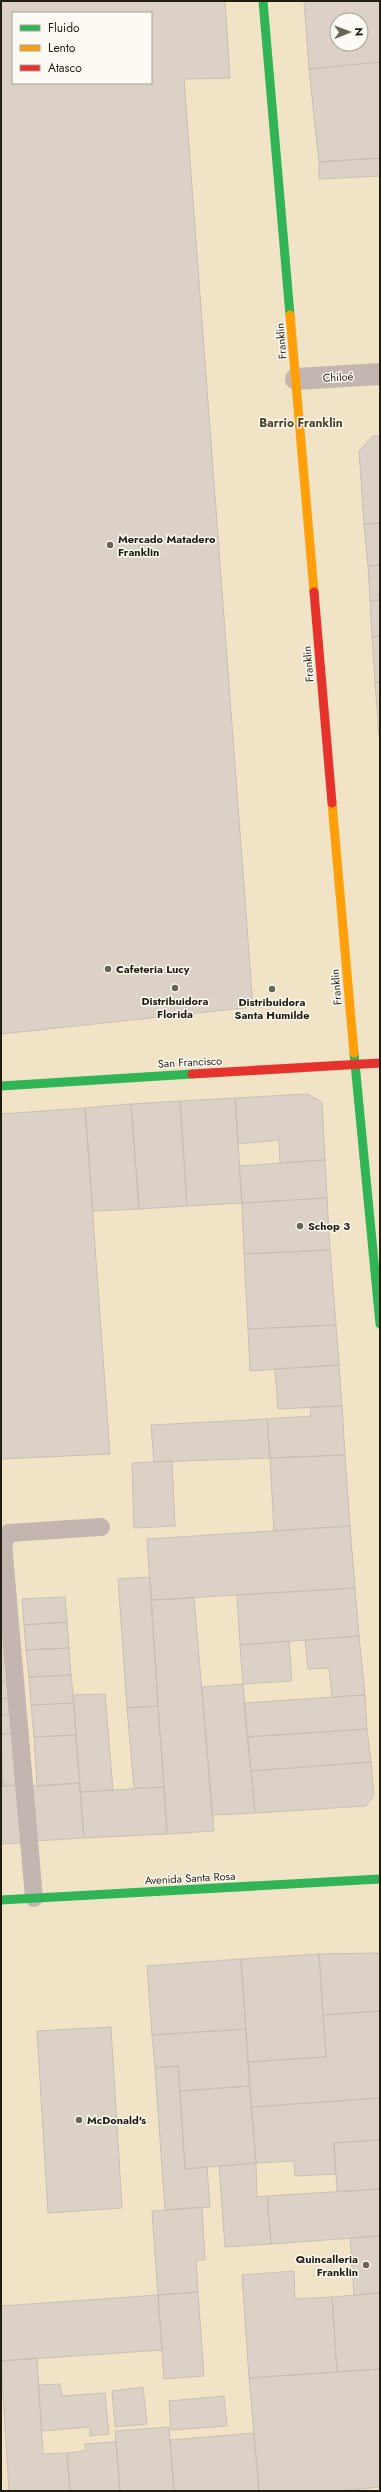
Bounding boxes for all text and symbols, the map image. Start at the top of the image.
legend [12,12,152,84]
north arrow [329,12,369,52]
text: Fluido [48,19,80,37]
text: N [351,27,367,36]
text: Lento [48,39,76,57]
text: Atasco [48,59,82,77]
street label: Franklin [271,322,291,360]
street label: Chiloé [322,368,354,386]
district label: Barrio Franklin [259,414,343,432]
place label: Mercado Matadero Franklin [118,531,216,560]
marker: Mercado Matadero Franklin [105,540,115,550]
street label: Franklin [298,645,318,683]
place label: Cafeteria Lucy [116,961,190,977]
marker: Cafeteria Lucy [103,964,113,974]
street label: Franklin [326,968,346,1006]
marker: Distribuidora Florida [170,983,180,993]
marker: Distribuidora Santa Humilde [267,984,277,994]
place label: Distribuidora Florida [141,993,209,1022]
place label: Distribuidora Santa Humilde [235,994,309,1023]
street label: San Francisco [157,1052,223,1072]
place label: Schop 3 [308,1218,350,1234]
marker: Schop 3 [295,1221,305,1231]
street label: Avenida Santa Rosa [144,1868,236,1888]
place label: McDonald's [87,2112,146,2128]
marker: McDonald's [74,2115,84,2125]
place label: Quincalleria Franklin [296,2251,358,2280]
marker: Quincalleria Franklin [361,2260,371,2270]

